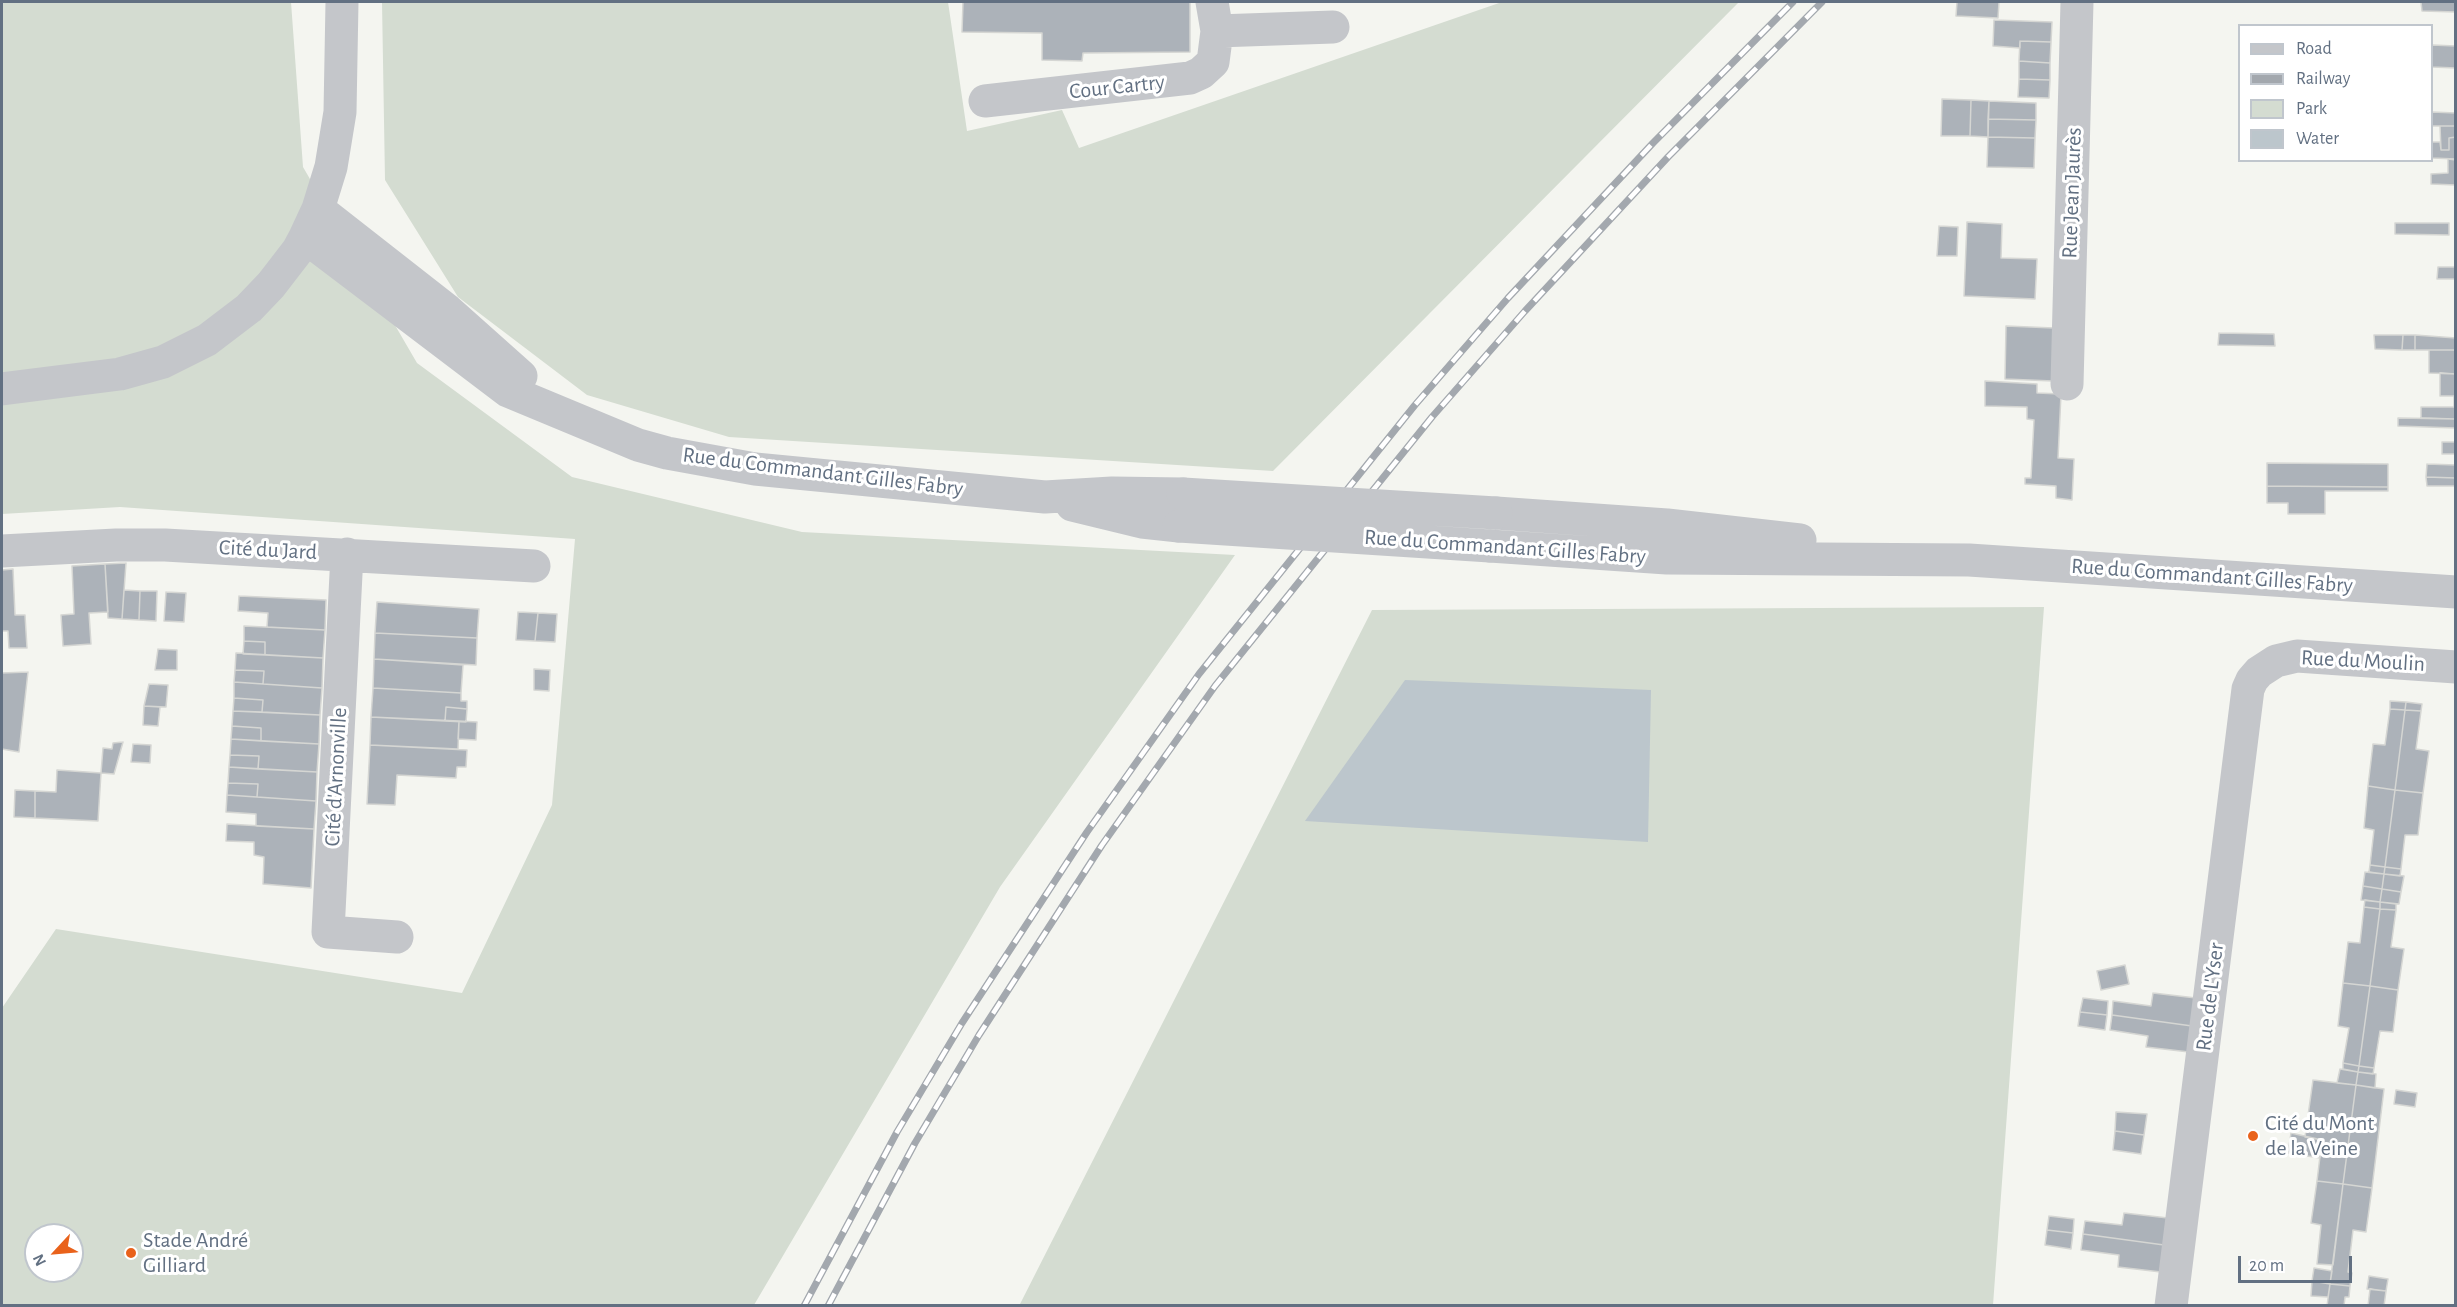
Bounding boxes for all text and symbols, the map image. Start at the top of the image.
legend [2238,24,2433,162]
text: Road [2296,40,2332,58]
street label: Cour Cartry [1068,69,1166,105]
text: Railway [2296,70,2350,88]
text: Park [2296,100,2327,118]
street label: Rue Jean Jaurès [2057,127,2087,259]
text: Water [2296,130,2339,148]
street label: Rue du Commandant Gilles Fabry [681,442,965,502]
street label: Rue du Commandant Gilles Fabry [1363,524,1647,570]
street label: Cité du Jard [218,534,318,566]
street label: Rue du Commandant Gilles Fabry [2070,553,2354,599]
street label: Rue du Moulin [2300,645,2426,677]
street label: Cité d'Arnonville [319,707,353,847]
street label: Rue de L'Yser [2190,941,2230,1053]
place label: Cité du Mont de la Veine [2265,1110,2374,1162]
marker: Cité du Mont de la Veine [2246,1129,2260,1143]
north arrow [24,1223,84,1283]
place label: Stade André Gilliard [143,1227,248,1278]
scale bar [2241,1244,2355,1282]
marker: Stade André Gilliard [124,1246,138,1260]
text: N [30,1252,49,1269]
text: 20 m [2249,1257,2284,1275]

